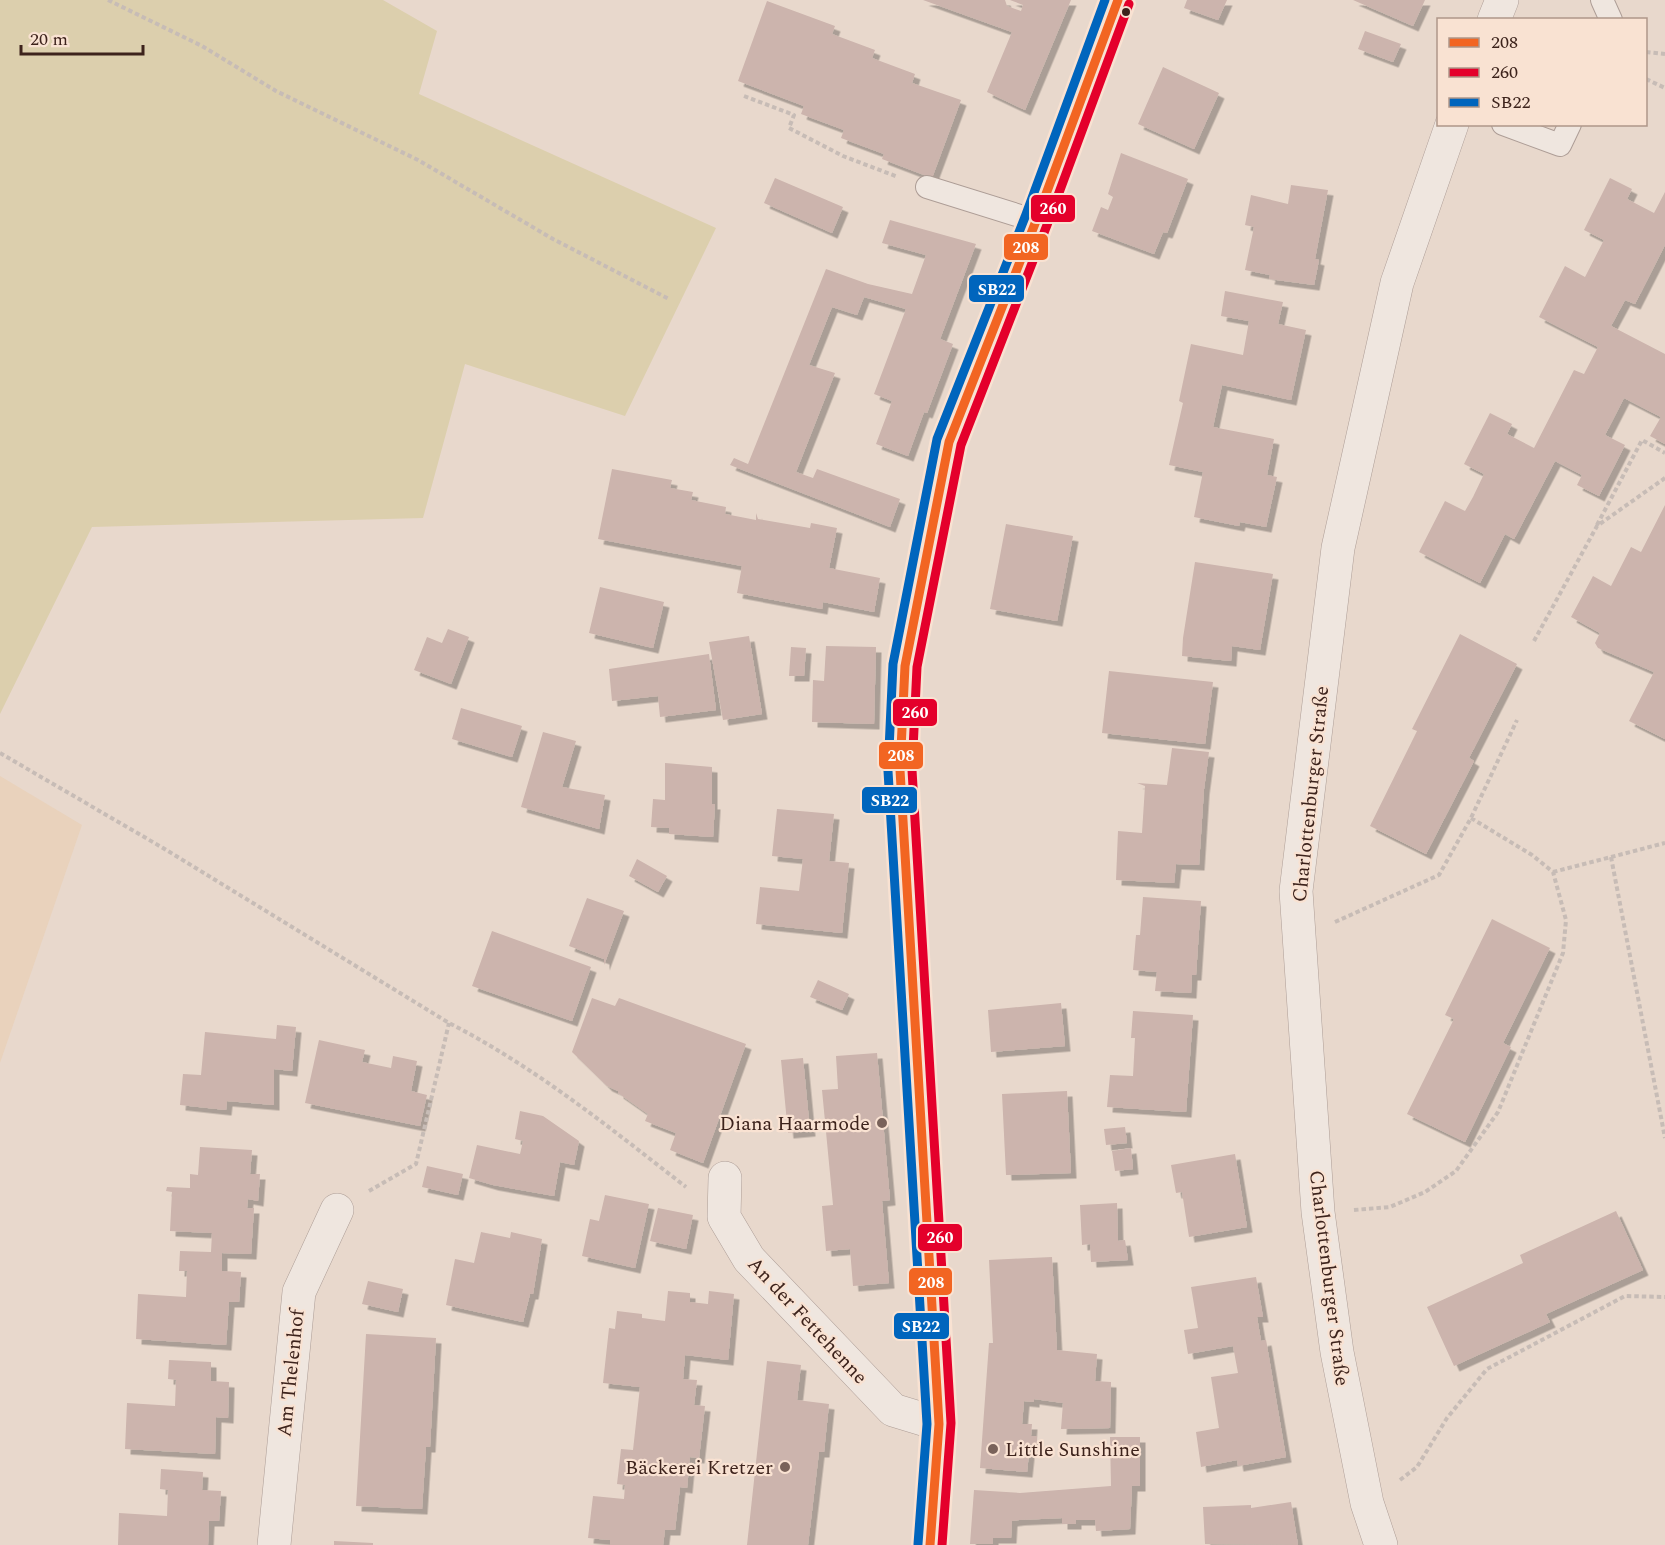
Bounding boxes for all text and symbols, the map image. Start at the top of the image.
unlabelled marker [1120,6,1132,18]
scale bar [21,18,142,56]
legend [1437,18,1647,126]
text: 20 m [30,26,68,53]
text: 208 [1491,29,1518,56]
text: 260 [1491,59,1518,86]
text: SB22 [1491,89,1530,116]
line badge: 260 [1030,194,1076,223]
text: 260 [1040,197,1066,221]
line badge: 208 [1003,233,1049,261]
text: 208 [1013,236,1039,260]
line badge: SB22 [968,274,1025,303]
text: SB22 [978,278,1016,302]
street label: Charlottenburger Straße [1285,685,1337,904]
line badge: 260 [892,698,938,727]
text: 260 [902,701,928,725]
line badge: 208 [878,741,924,770]
text: 208 [888,744,914,768]
line badge: SB22 [861,786,918,814]
text: SB22 [871,789,909,813]
place label: Diana Haarmode [719,1109,870,1139]
marker: Diana Haarmode [875,1116,889,1130]
street label: Charlottenburger Straße [1301,1169,1357,1388]
line badge: 260 [917,1223,963,1252]
text: 260 [927,1226,953,1250]
street label: An der Fettehenne [740,1250,874,1391]
line badge: 208 [908,1267,953,1296]
text: 208 [918,1271,944,1295]
street label: Am Thelenhof [269,1306,313,1439]
line badge: SB22 [893,1312,950,1340]
text: SB22 [902,1315,940,1339]
place label: Little Sunshine [1005,1435,1140,1465]
marker: Little Sunshine [986,1442,1000,1456]
place label: Bäckerei Kretzer [625,1453,773,1483]
marker: Bäckerei Kretzer [778,1460,792,1474]

